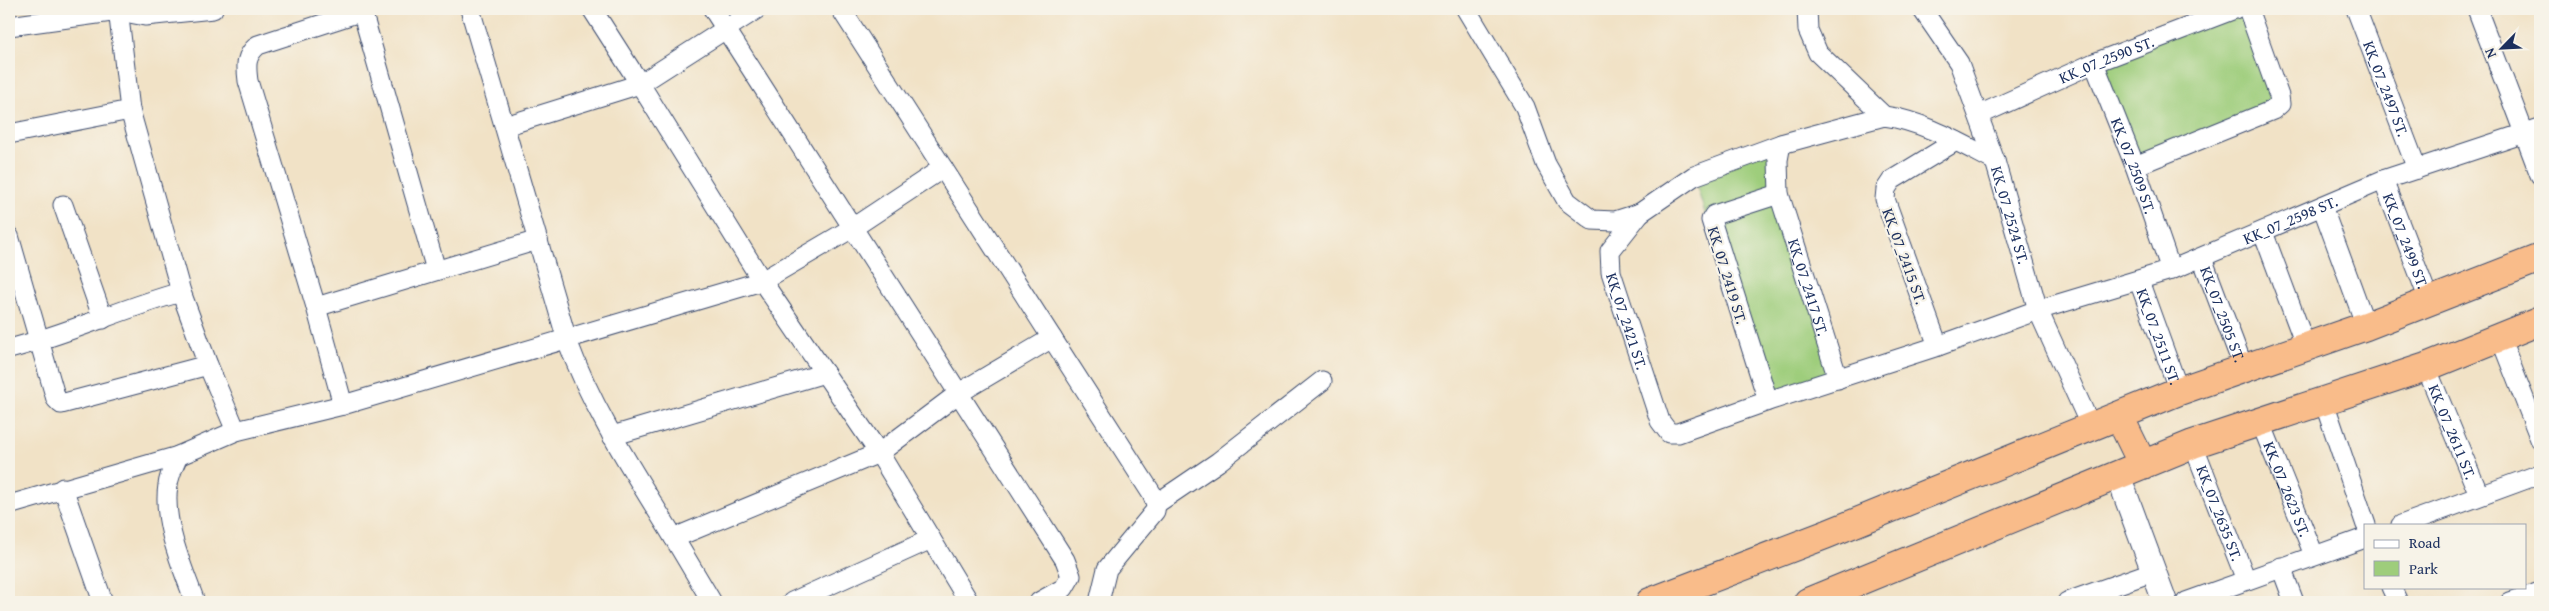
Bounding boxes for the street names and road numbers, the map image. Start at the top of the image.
street label: KK_07_2590 ST. [2055,29,2157,89]
street label: KK_07_2497 ST. [2357,37,2416,140]
street label: KK_07_2509 ST. [2105,114,2163,217]
street label: KK_07_2524 ST. [1985,163,2036,267]
street label: KK_07_2598 ST. [2239,189,2341,250]
street label: KK_07_2499 ST. [2377,189,2436,292]
street label: KK_07_2415 ST. [1876,204,1934,308]
street label: KK_07_2419 ST. [1702,223,1754,327]
street label: KK_07_2417 ST. [1782,235,1835,339]
street label: KK_07_2505 ST. [2194,263,2252,366]
street label: KK_07_2421 ST. [1600,269,1654,373]
street label: KK_07_2511 ST. [2131,285,2188,388]
street label: KK_07_2611 ST. [2422,380,2483,483]
street label: KK_07_2623 ST. [2258,438,2317,540]
street label: KK_07_2635 ST. [2190,462,2249,564]

